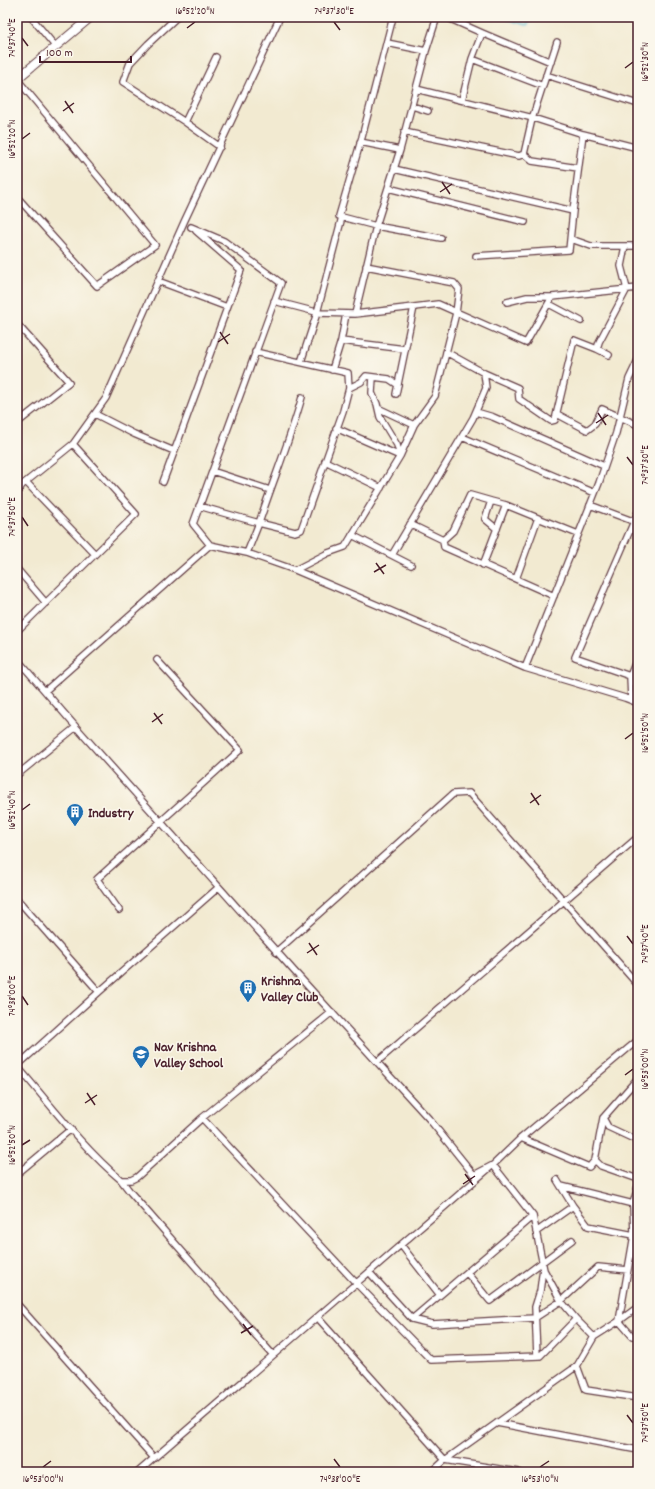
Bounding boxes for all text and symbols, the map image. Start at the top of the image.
text: 16°52'20"N [175,5,215,19]
text: 74°37'30"E [314,5,354,19]
text: 74°37'40"E [6,18,20,58]
scale bar [40,38,131,64]
text: 16°52'30"N [639,42,653,82]
text: 100 m [46,45,73,62]
text: 16°52'20"N [6,119,20,159]
text: 74°37'30"E [639,445,653,485]
text: 74°37'50"E [6,497,20,537]
text: 16°52'50"N [639,713,653,753]
text: 16°52'40"N [6,790,20,830]
building icon: Industry [65,802,85,827]
place label: Industry [88,804,135,824]
text: 74°37'40"E [639,924,653,964]
place label: Krishna Valley Club [261,972,318,1008]
text: 74°38'00"E [6,975,20,1016]
building icon: Krishna Valley Club [238,978,258,1003]
place label: Nav Krishna Valley School [154,1038,224,1074]
school or university icon: Nav Krishna Valley School [131,1044,151,1069]
text: 16°53'00"N [639,1049,653,1089]
text: 16°52'50"N [6,1125,20,1165]
text: 74°37'50"E [639,1403,653,1443]
text: 16°53'00"N [23,1473,63,1487]
text: 74°38'00"E [320,1473,361,1487]
text: 16°53'10"N [521,1473,559,1487]

